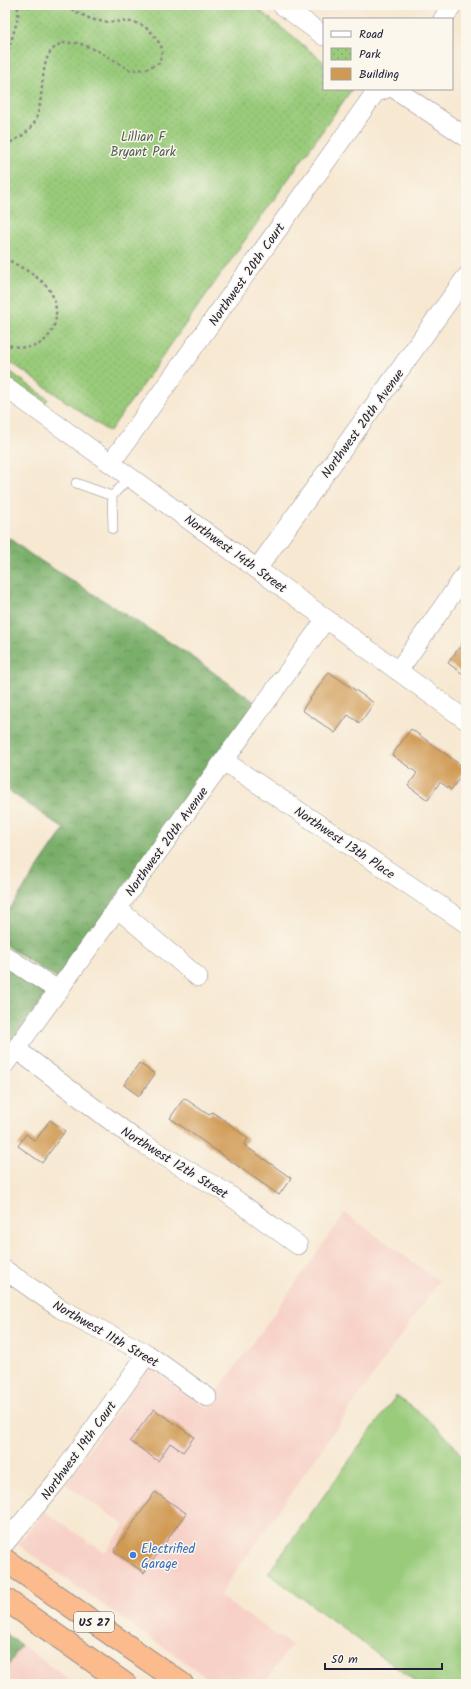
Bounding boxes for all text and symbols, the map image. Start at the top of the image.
legend [323,18,453,90]
text: Road [359,25,384,44]
text: Park [359,45,381,64]
text: Building [359,65,399,84]
park label: Lillian F Bryant Park [110,127,177,163]
street label: Northwest 20th Court [204,218,291,331]
street label: Northwest 20th Avenue [316,365,410,483]
street label: Northwest 14th Street [179,510,292,599]
street label: Northwest 20th Avenue [120,783,214,901]
street label: Northwest 13th Place [289,802,399,885]
street label: Northwest 12th Street [116,1122,233,1205]
street label: Northwest 11th Street [48,1295,163,1374]
street label: Northwest 19th Court [36,1396,123,1505]
place label: Electrified Garage [141,1539,196,1575]
marker: Electrified Garage [128,1550,138,1560]
road number: US 27 [74,1612,114,1632]
scale bar [325,1645,442,1671]
text: 50 m [331,1650,358,1669]

